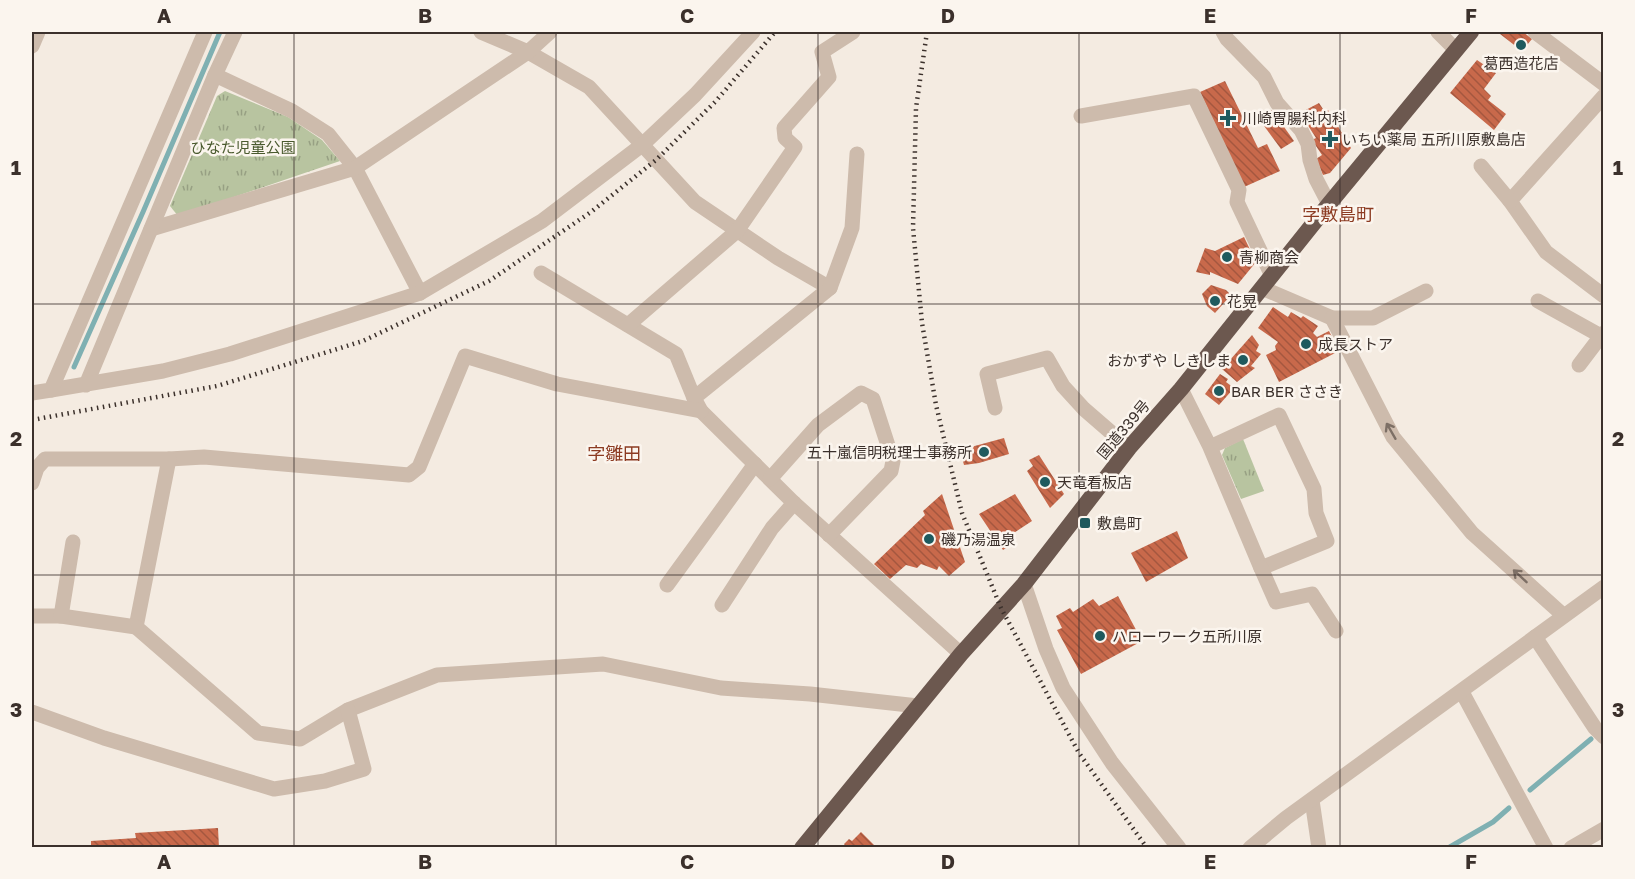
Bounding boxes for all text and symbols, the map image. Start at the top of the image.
text: A [157,3,171,27]
text: B [418,3,432,27]
text: C [680,3,694,27]
text: D [941,3,955,27]
text: E [1204,3,1216,27]
text: F [1465,3,1477,27]
marker: 葛西造花店 [1514,38,1528,52]
place label: 葛西造花店 [1483,54,1559,72]
marker: 川崎胃腸科内科 [1219,109,1237,127]
place label: 川崎胃腸科内科 [1242,109,1347,127]
place label: いちい薬局 五所川原敷島店 [1342,130,1526,148]
marker: いちい薬局 五所川原敷島店 [1323,132,1337,146]
park label: ひなた児童公園 [190,138,296,156]
text: 1 [11,155,21,179]
text: 1 [1613,155,1623,179]
district label: 字敷島町 [1302,203,1374,225]
place label: 青柳商会 [1239,248,1299,266]
marker: 青柳商会 [1220,250,1234,264]
place label: 花晃 [1227,292,1257,310]
marker: 花晃 [1208,294,1222,308]
place label: 成長ストア [1318,335,1393,353]
marker: 成長ストア [1299,337,1313,351]
place label: おかずや しきしま [1107,351,1231,369]
marker: おかずや しきしま [1236,353,1250,367]
place label: BAR BER ささき [1231,382,1343,400]
marker: BAR BER ささき [1212,384,1226,398]
street label: 国道339号 [1093,396,1153,462]
one-way arrow [1384,423,1396,440]
text: 2 [10,426,22,450]
text: 2 [1612,426,1624,450]
district label: 字雛田 [587,442,641,464]
place label: 五十嵐信明税理士事務所 [807,443,972,461]
marker: 五十嵐信明税理士事務所 [977,445,991,459]
place label: 天竜看板店 [1057,473,1132,491]
marker: 天竜看板店 [1038,475,1052,489]
place label: 敷島町 [1097,514,1142,532]
marker: 敷島町 [1078,516,1092,530]
place label: 磯乃湯温泉 [941,530,1016,548]
marker: 磯乃湯温泉 [922,532,936,546]
one-way arrow [1513,569,1528,583]
place label: ハローワーク五所川原 [1112,627,1262,645]
marker: ハローワーク五所川原 [1093,629,1107,643]
text: 3 [10,697,22,721]
text: 3 [1612,697,1624,721]
text: A [157,849,171,873]
text: B [418,849,432,873]
text: C [680,849,694,873]
text: D [941,849,955,873]
text: E [1204,849,1216,873]
text: F [1465,849,1477,873]

